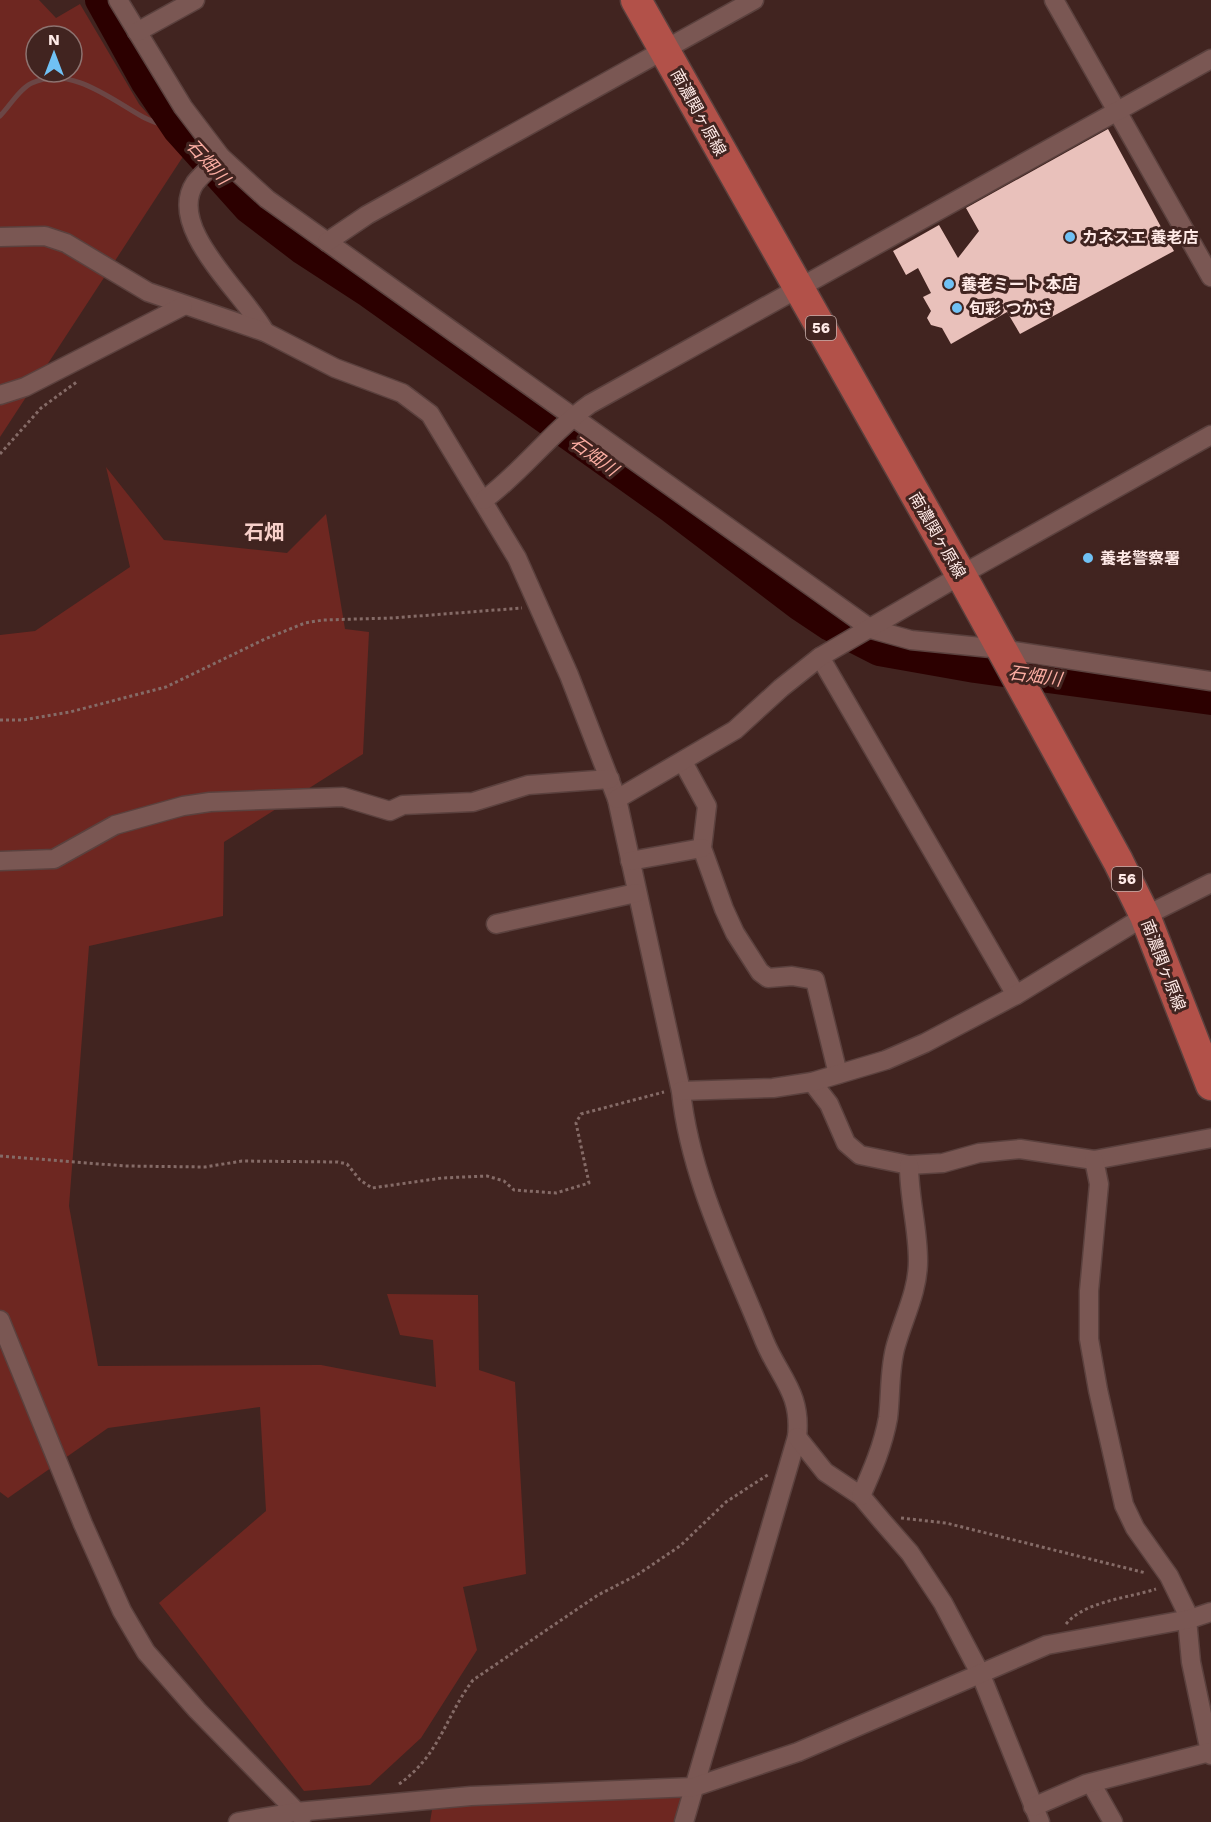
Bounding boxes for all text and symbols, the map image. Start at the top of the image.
north arrow [24,24,84,84]
text: N [48,30,60,49]
street label: 南濃関ヶ原線 [667,66,730,159]
water label: 石畑川 [183,135,236,190]
place label: カネスエ 養老店 [1082,228,1199,247]
marker: カネスエ 養老店 [1063,230,1077,244]
place label: 養老ミート 本店 [961,275,1078,294]
marker: 養老ミート 本店 [942,277,956,291]
place label: 旬彩 つかさ [969,299,1054,318]
marker: 旬彩 つかさ [950,301,964,315]
road number: 56 [806,316,836,340]
water label: 石畑川 [566,431,624,481]
street label: 南濃関ヶ原線 [905,489,970,582]
district label: 石畑 [244,520,284,544]
place label: 養老警察署 [1100,549,1180,568]
marker: 養老警察署 [1081,551,1095,565]
water label: 石畑川 [1007,661,1065,690]
road number: 56 [1112,867,1142,891]
street label: 南濃関ヶ原線 [1137,917,1190,1013]

